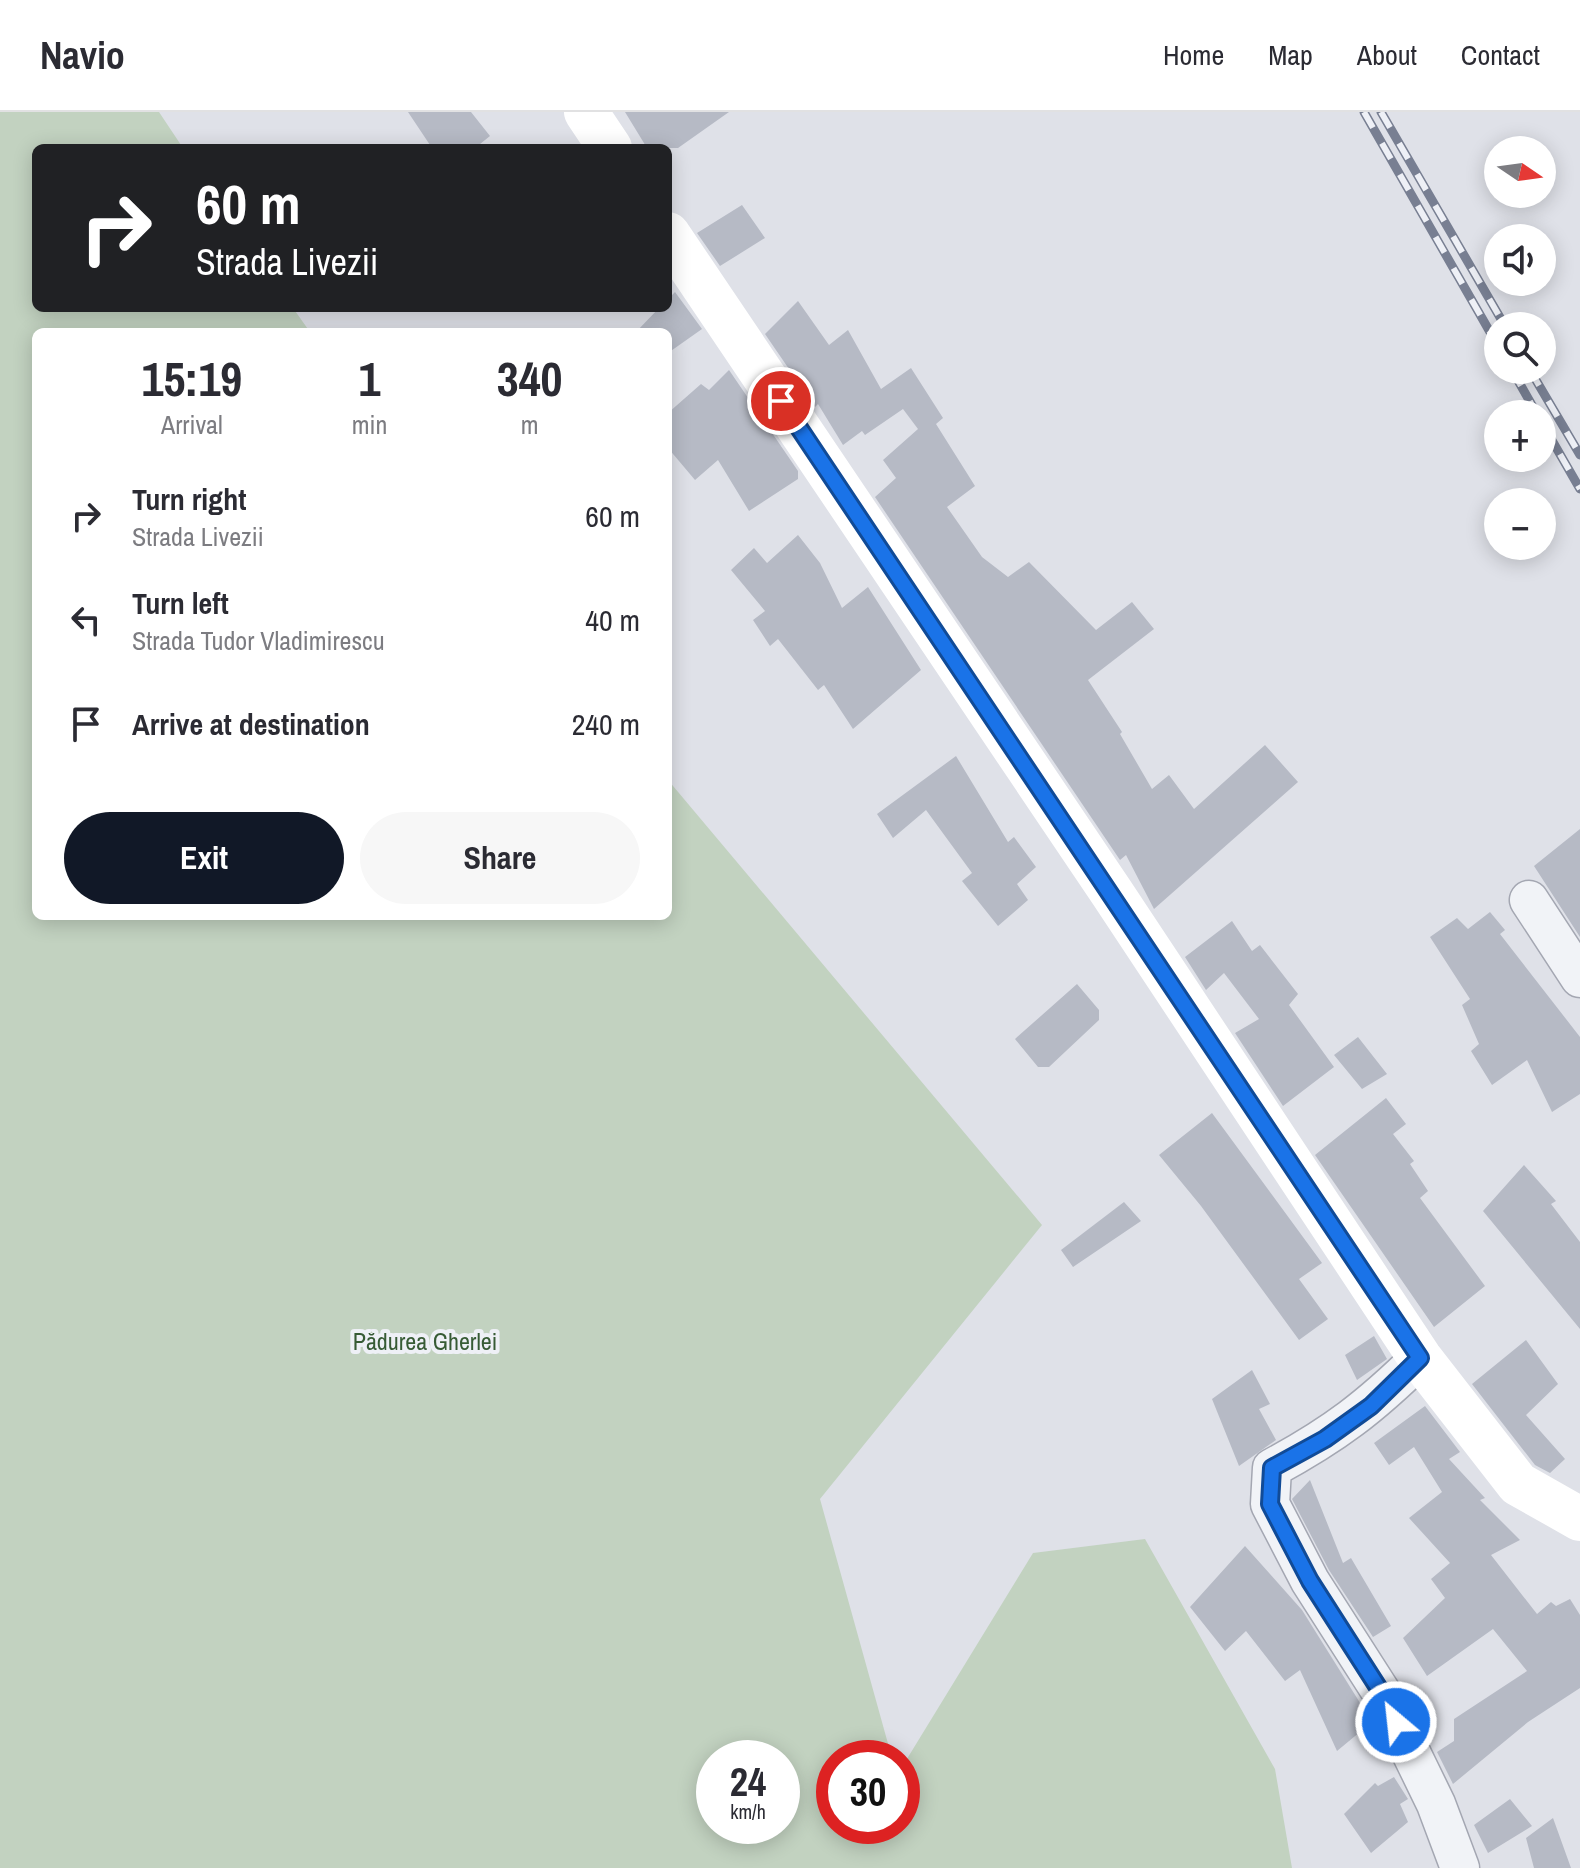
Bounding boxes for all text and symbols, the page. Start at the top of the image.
text: Navio [40,30,125,81]
text: Home [1163,36,1224,74]
text: Map [1268,36,1313,74]
text: About [1357,36,1417,74]
text: Contact [1461,36,1540,74]
north arrow [1484,136,1556,208]
map controls [1484,136,1556,560]
text: 60 m [196,166,301,241]
icon: right [64,176,168,280]
button: sound [1484,224,1556,296]
text: Strada Livezii [196,238,378,286]
button: search [1484,312,1556,384]
text: 15:19 [142,346,242,411]
text: 1 [359,346,380,411]
text: 340 [497,346,562,411]
pin [747,367,815,435]
icon: arrive [759,379,803,423]
button: + [1484,400,1556,472]
text: Arrival [161,407,223,442]
text: min [352,407,387,442]
text: m [521,407,539,442]
text: Turn right [132,479,246,519]
button: − [1484,488,1556,560]
icon: right [64,494,108,538]
text: 60 m [585,496,640,536]
text: Strada Livezii [132,519,264,554]
text: Turn left [132,583,229,623]
icon: left [64,598,108,642]
text: 40 m [585,600,640,640]
text: Strada Tudor Vladimirescu [132,623,385,658]
icon: arrive [64,702,108,746]
text: Arrive at destination [132,704,370,744]
text: 240 m [572,704,640,744]
button: Exit [64,812,344,904]
button: Share [360,812,640,904]
park label: Pădurea Gherlei [353,1325,497,1357]
position arrow [1354,1680,1438,1764]
speed limit sign: 30 [816,1740,920,1844]
text: 24 [730,1755,766,1808]
text: km/h [730,1798,766,1825]

